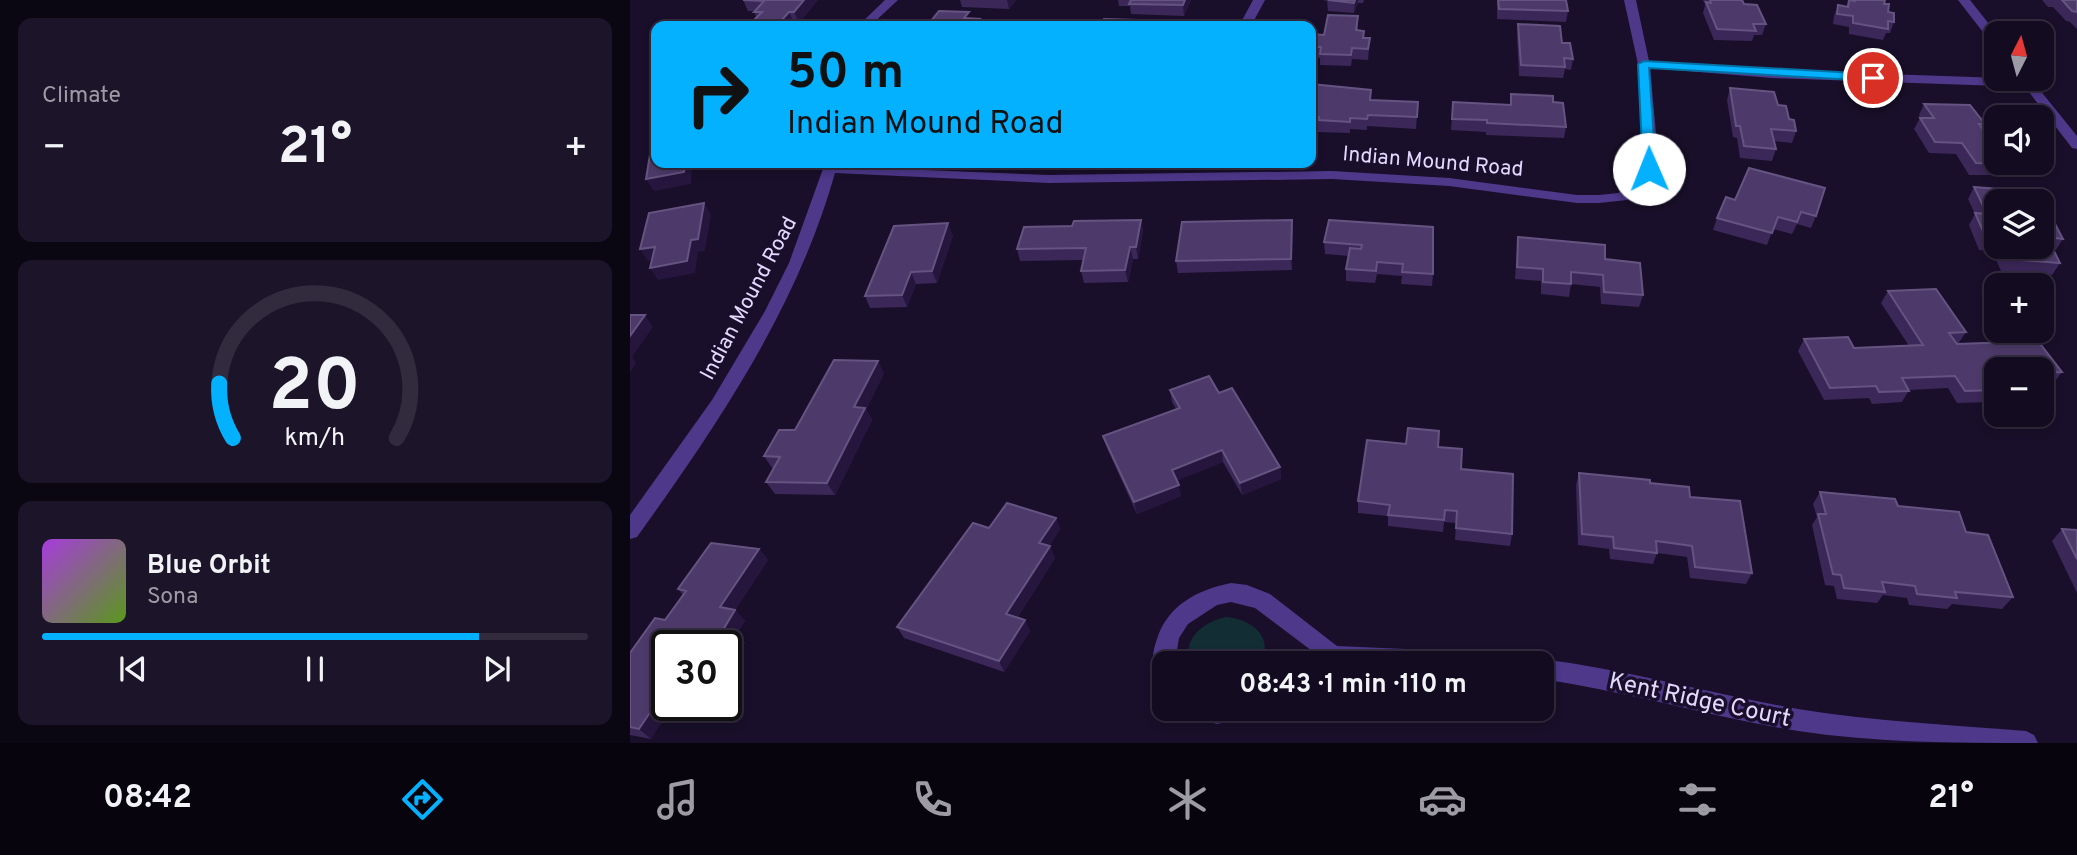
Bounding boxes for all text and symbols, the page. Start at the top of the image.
north arrow [1984,21,2054,91]
map controls [1984,21,2054,427]
text: 50 m [787,44,904,106]
pin [1843,48,1903,108]
icon: right [672,49,763,140]
icon: arrive [1854,59,1892,97]
text: Climate [42,82,121,111]
text: Indian Mound Road [787,105,1063,145]
button: sound [1984,105,2054,175]
text: 21° [278,116,352,182]
text: − [42,125,67,174]
text: + [563,125,588,174]
position arrow [1612,132,1686,206]
street label: Indian Mound Road [1341,141,1524,184]
button: layers [1984,189,2054,259]
street label: Indian Mound Road [695,212,804,385]
button: + [1984,273,2054,343]
text: 20 [269,344,361,436]
button: − [1984,357,2054,427]
text: km/h [285,422,345,454]
text: Blue Orbit [147,550,271,583]
text: Sona [147,583,198,612]
speed limit sign: 30 [651,630,742,721]
icon: previous [114,650,152,688]
icon: pause [296,650,334,688]
icon: next [478,650,516,688]
street label: Kent Ridge Court [1606,667,1793,735]
text: 08:43 · 1 min · 110 m [1239,669,1467,702]
icon: directions [398,775,447,824]
icon: music [653,775,702,824]
icon: phone [908,775,957,824]
icon: climate [1163,775,1212,824]
icon: car [1418,775,1467,824]
icon: filters [1673,775,1722,824]
text: 08:42 [103,779,192,819]
text: 21° [1928,779,1974,819]

